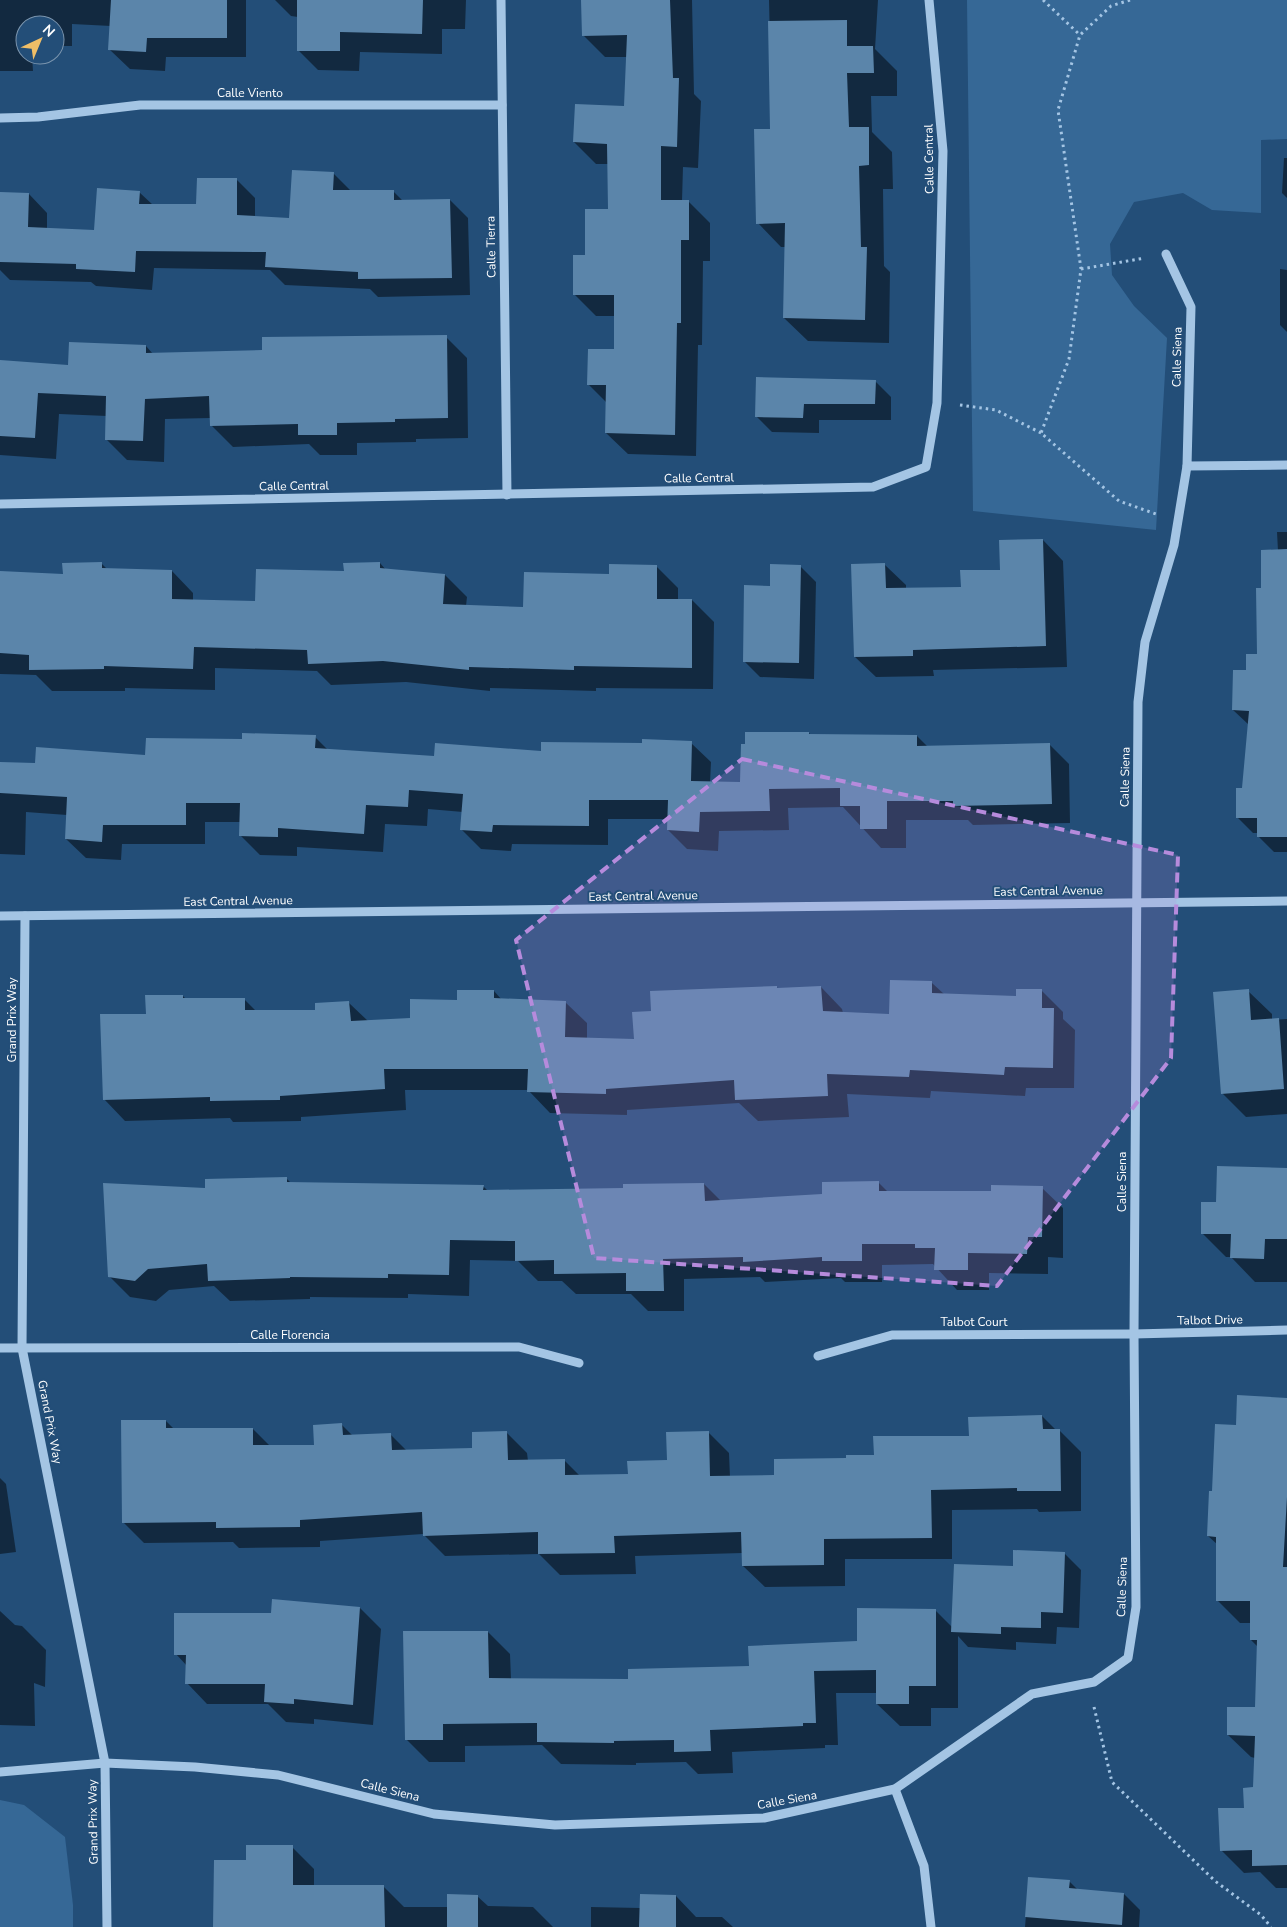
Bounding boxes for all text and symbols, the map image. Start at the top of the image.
north arrow [15,15,65,65]
text: N [38,21,59,41]
street label: Calle Viento [217,85,283,101]
street label: Calle Central [920,123,938,194]
street label: Calle Tierra [482,216,500,278]
street label: Calle Siena [1168,327,1186,387]
street label: Calle Central [664,469,735,487]
street label: Calle Central [259,477,330,495]
street label: Calle Siena [1116,747,1134,807]
street label: East Central Avenue [993,882,1103,900]
street label: East Central Avenue [588,887,698,905]
street label: East Central Avenue [183,892,293,910]
street label: Grand Prix Way [4,977,20,1063]
street label: Calle Siena [1114,1152,1130,1212]
street label: Talbot Drive [1177,1311,1243,1329]
street label: Talbot Court [941,1314,1008,1330]
street label: Calle Florencia [250,1327,330,1343]
street label: Grand Prix Way [34,1379,66,1466]
street label: Calle Siena [1113,1556,1131,1618]
street label: Calle Siena [359,1775,421,1805]
street label: Grand Prix Way [84,1778,102,1865]
street label: Calle Siena [756,1787,818,1813]

